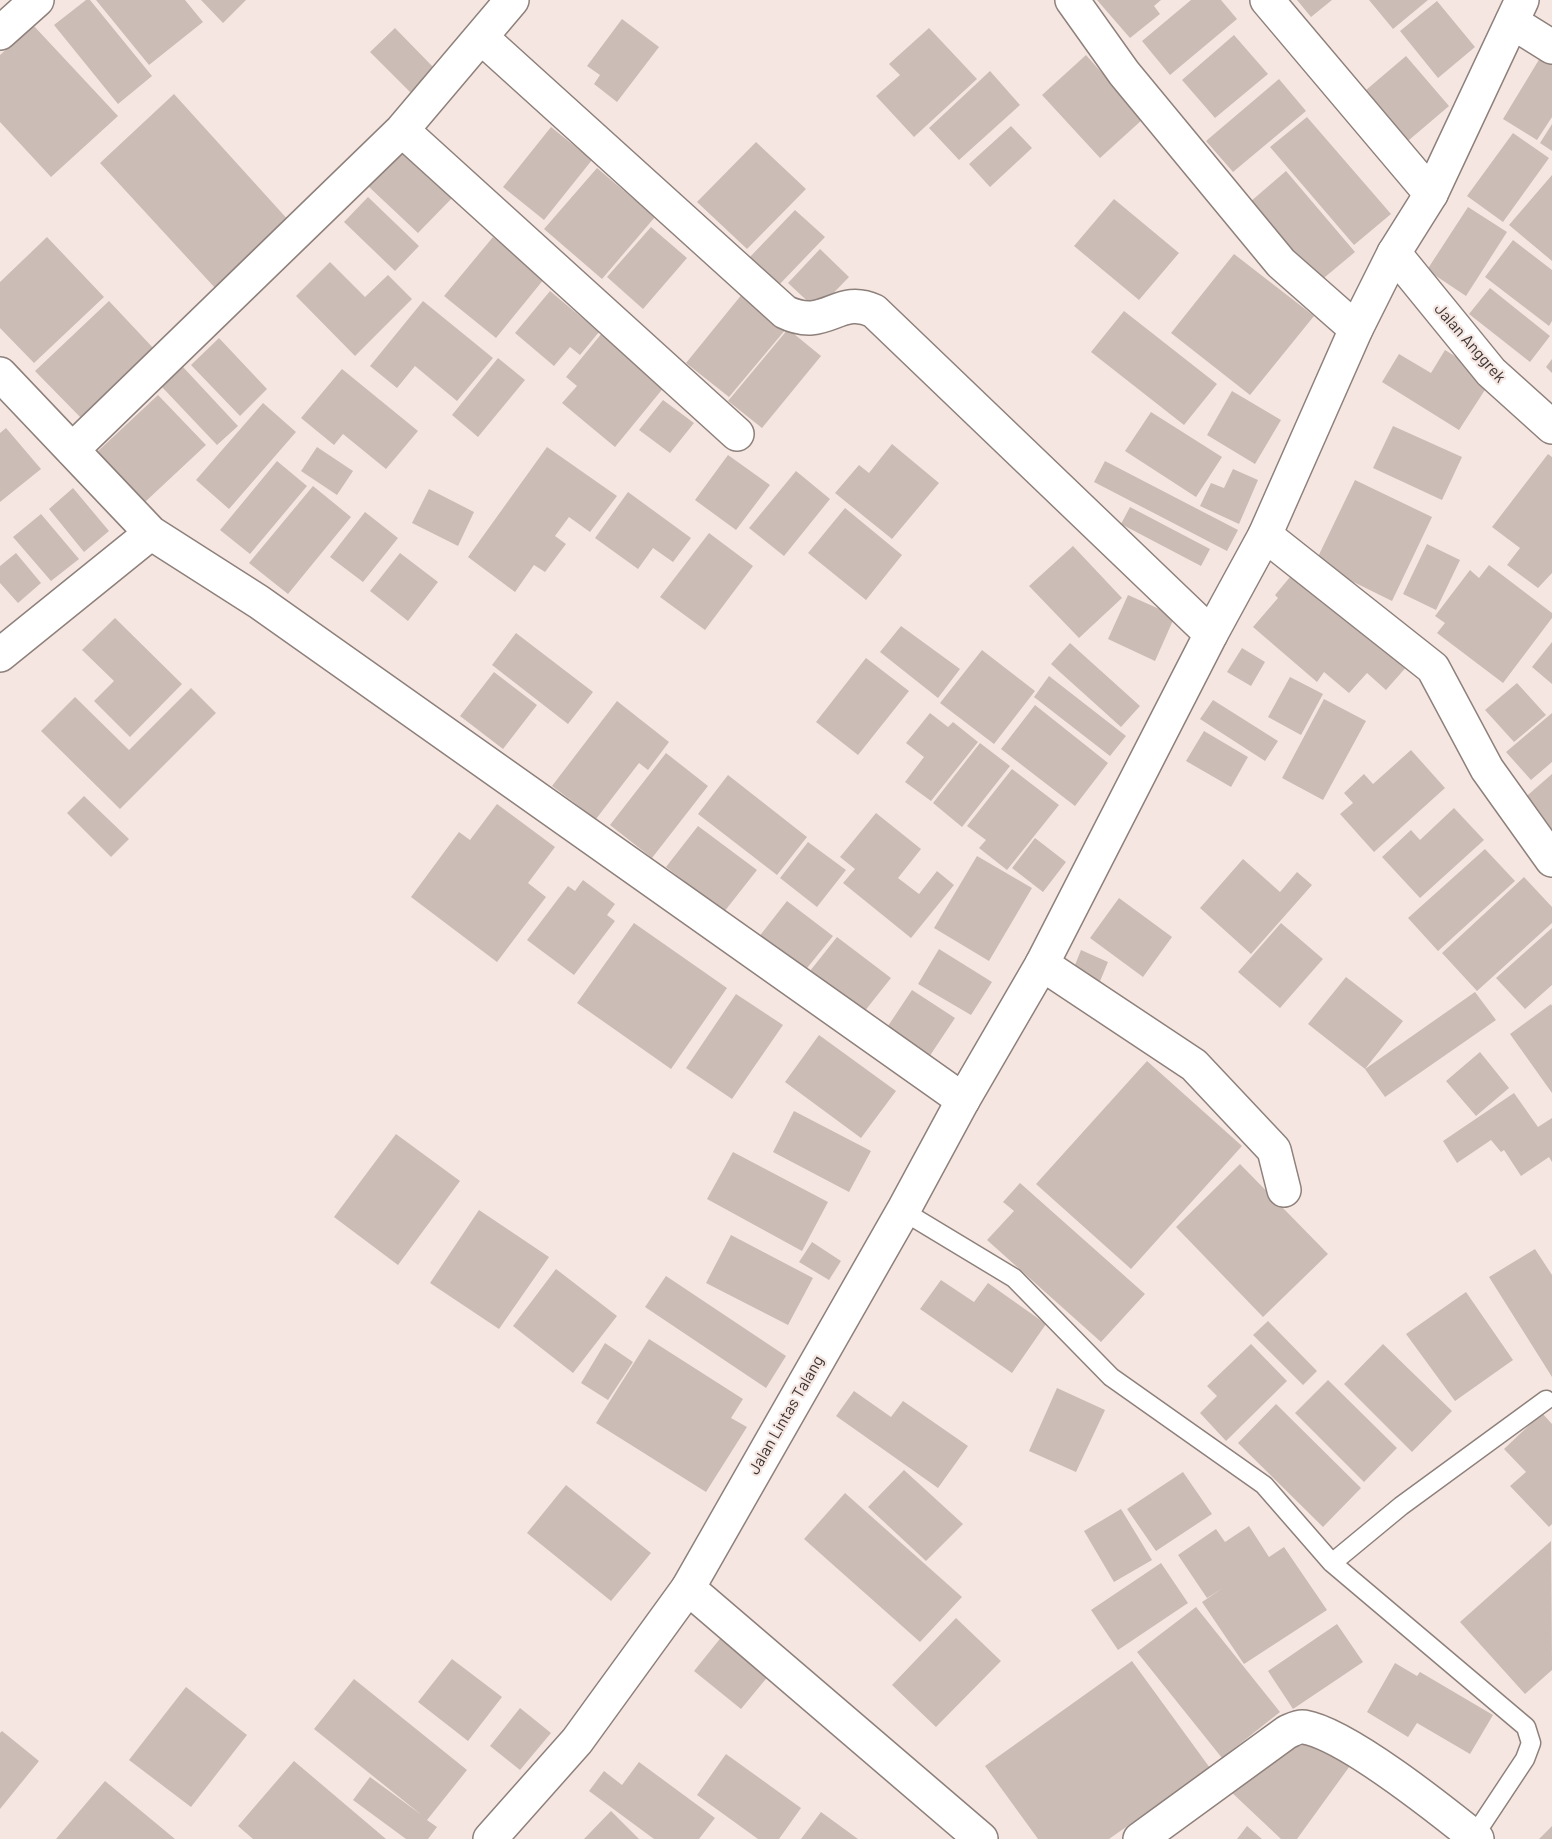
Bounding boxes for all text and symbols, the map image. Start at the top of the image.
street label: Jalan Anggrek [1430,299,1510,387]
street label: Jalan Lintas Talang [744,1352,828,1478]

